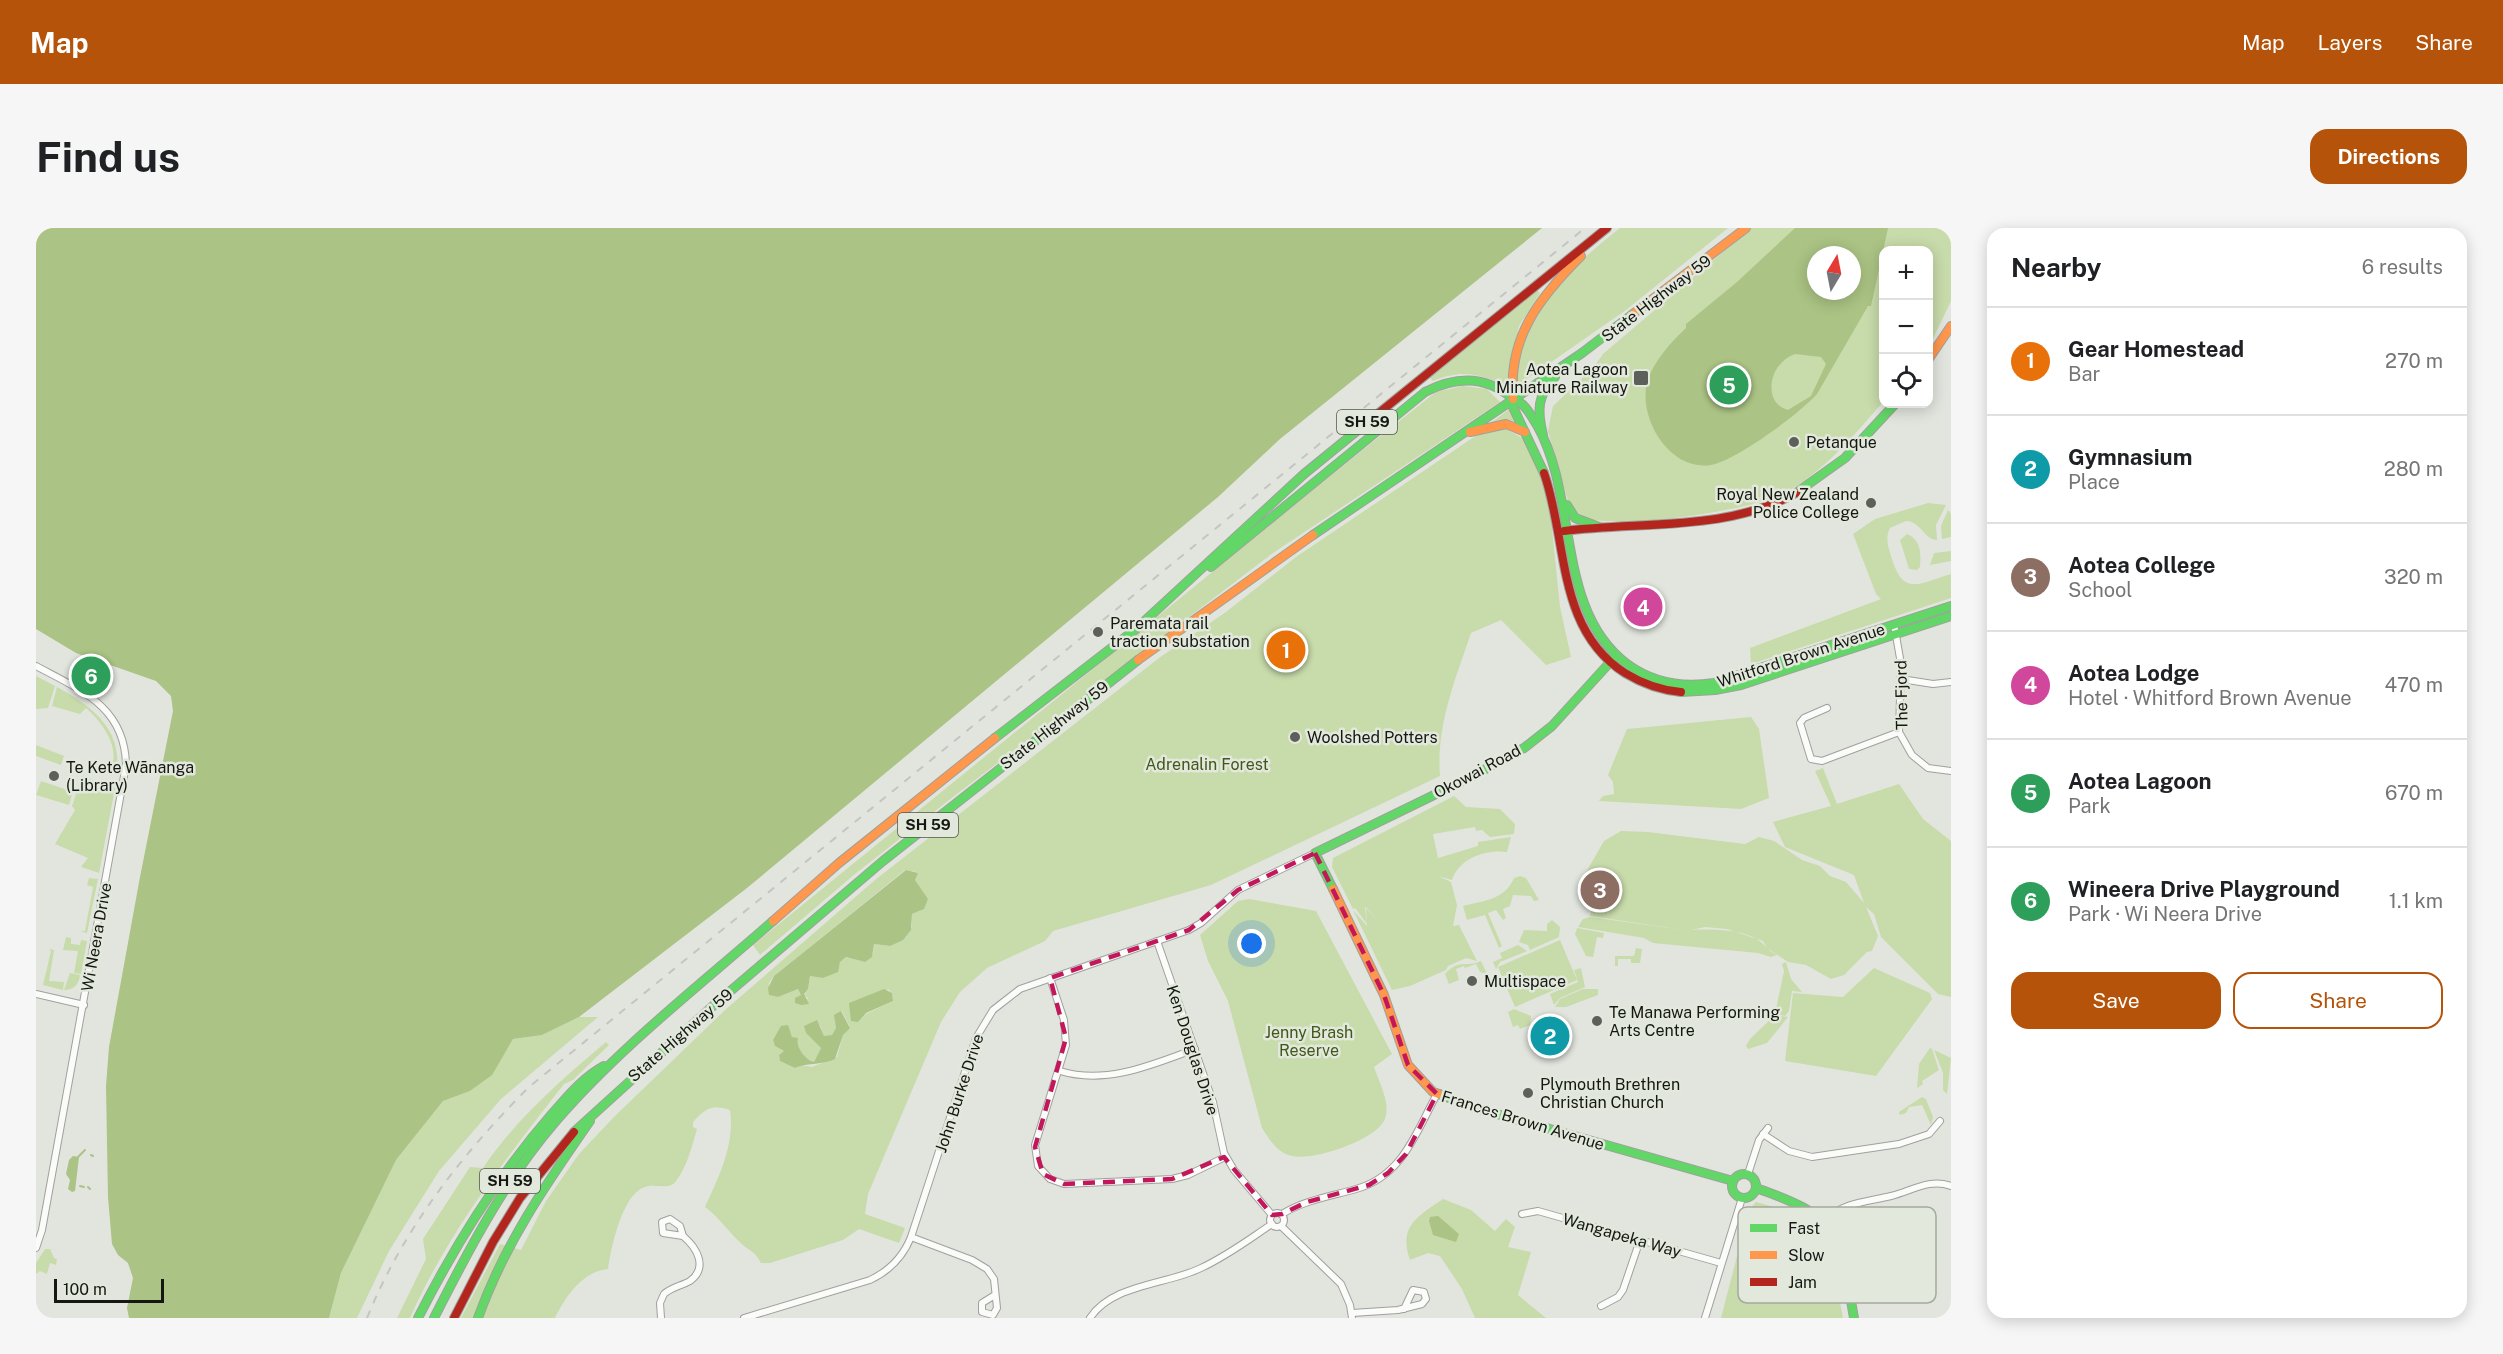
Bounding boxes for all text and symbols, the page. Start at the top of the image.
text: Map [30,26,89,59]
text: Map [2242,30,2285,55]
text: Layers [2318,30,2382,55]
text: Share [2415,30,2473,55]
button: Directions [2310,129,2467,184]
text: Find us [36,132,180,181]
north arrow [1807,246,1861,300]
map controls [1879,246,1933,408]
button: + [1879,246,1933,300]
street label: State Highway 59 [1598,251,1715,346]
text: Nearby [2011,252,2101,283]
text: 6 results [2362,255,2443,279]
button: − [1879,300,1933,354]
text: Gear Homestead [2068,336,2244,362]
text: 1 [2026,349,2035,373]
text: 270 m [2385,349,2443,373]
button: locate [1879,354,1933,408]
place label: Aotea Lagoon Miniature Railway [1496,360,1628,397]
pin: 5 [1710,362,1748,408]
text: Bar [2068,362,2100,386]
marker: Aotea Lagoon Miniature Railway [1632,369,1650,387]
road number: SH 59 [1337,410,1397,434]
place label: Petanque [1806,433,1877,452]
marker: Petanque [1787,435,1801,449]
text: Gymnasium [2068,444,2192,470]
text: 2 [2024,457,2037,481]
text: 280 m [2384,457,2443,481]
text: Place [2068,470,2120,494]
place label: Royal New Zealand Police College [1716,485,1859,522]
marker: Royal New Zealand Police College [1864,496,1878,510]
text: Aotea College [2068,552,2215,578]
text: 3 [2024,565,2037,589]
text: 320 m [2384,565,2443,589]
text: School [2068,578,2132,602]
pin: 4 [1624,584,1662,629]
place label: Paremata rail traction substation [1110,614,1250,651]
street label: Whitford Brown Avenue [1715,619,1887,692]
marker: Paremata rail traction substation [1091,625,1105,639]
pin: 1 [1266,628,1306,672]
pin: 6 [72,654,110,698]
street label: The Fjord [1891,660,1912,730]
text: Aotea Lodge [2068,660,2199,686]
text: 4 [2024,673,2037,697]
text: 470 m [2384,673,2443,697]
street label: State Highway 59 [996,677,1112,774]
text: Hotel · Whitford Brown Avenue [2068,686,2352,710]
place label: Woolshed Potters [1307,728,1438,747]
marker: Woolshed Potters [1288,730,1302,744]
street label: Okowai Road [1430,741,1524,802]
park label: Adrenalin Forest [1145,755,1269,774]
place label: Te Kete Wānanga (Library) [66,758,194,795]
text: Aotea Lagoon [2068,768,2212,794]
marker: Te Kete Wānanga (Library) [47,769,61,783]
text: 5 [2024,781,2037,805]
text: 670 m [2385,781,2443,805]
text: Park [2068,794,2111,818]
road number: SH 59 [898,813,958,837]
pin: 3 [1580,868,1620,912]
text: Wineera Drive Playground [2068,876,2340,902]
street label: Wi Neera Drive [78,881,115,993]
text: 6 [2024,889,2037,913]
text: 1.1 km [2389,889,2443,913]
text: Park · Wi Neera Drive [2068,902,2262,926]
your location [1237,929,1266,958]
place label: Multispace [1484,972,1566,991]
button: Save [2011,972,2221,1029]
button: Share [2233,972,2443,1029]
marker: Multispace [1465,974,1479,988]
street label: Ken Douglas Drive [1163,983,1223,1118]
street label: State Highway 59 [624,985,737,1086]
place label: Te Manawa Performing Arts Centre [1609,1003,1780,1040]
pin: 2 [1530,1014,1570,1058]
marker: Te Manawa Performing Arts Centre [1590,1014,1604,1028]
park label: Jenny Brash Reserve [1265,1023,1353,1060]
street label: John Burke Drive [931,1031,988,1155]
place label: Plymouth Brethren Christian Church [1540,1075,1680,1112]
marker: Plymouth Brethren Christian Church [1521,1086,1535,1100]
street label: Frances Brown Avenue [1439,1087,1607,1154]
road number: SH 59 [480,1169,540,1193]
legend [1738,1207,1936,1303]
street label: Wangapeka Way [1560,1209,1684,1262]
text: Fast [1788,1219,1820,1238]
text: Slow [1788,1246,1825,1265]
text: Jam [1788,1273,1817,1292]
scale bar [54,1276,164,1304]
text: 100 m [63,1280,107,1299]

